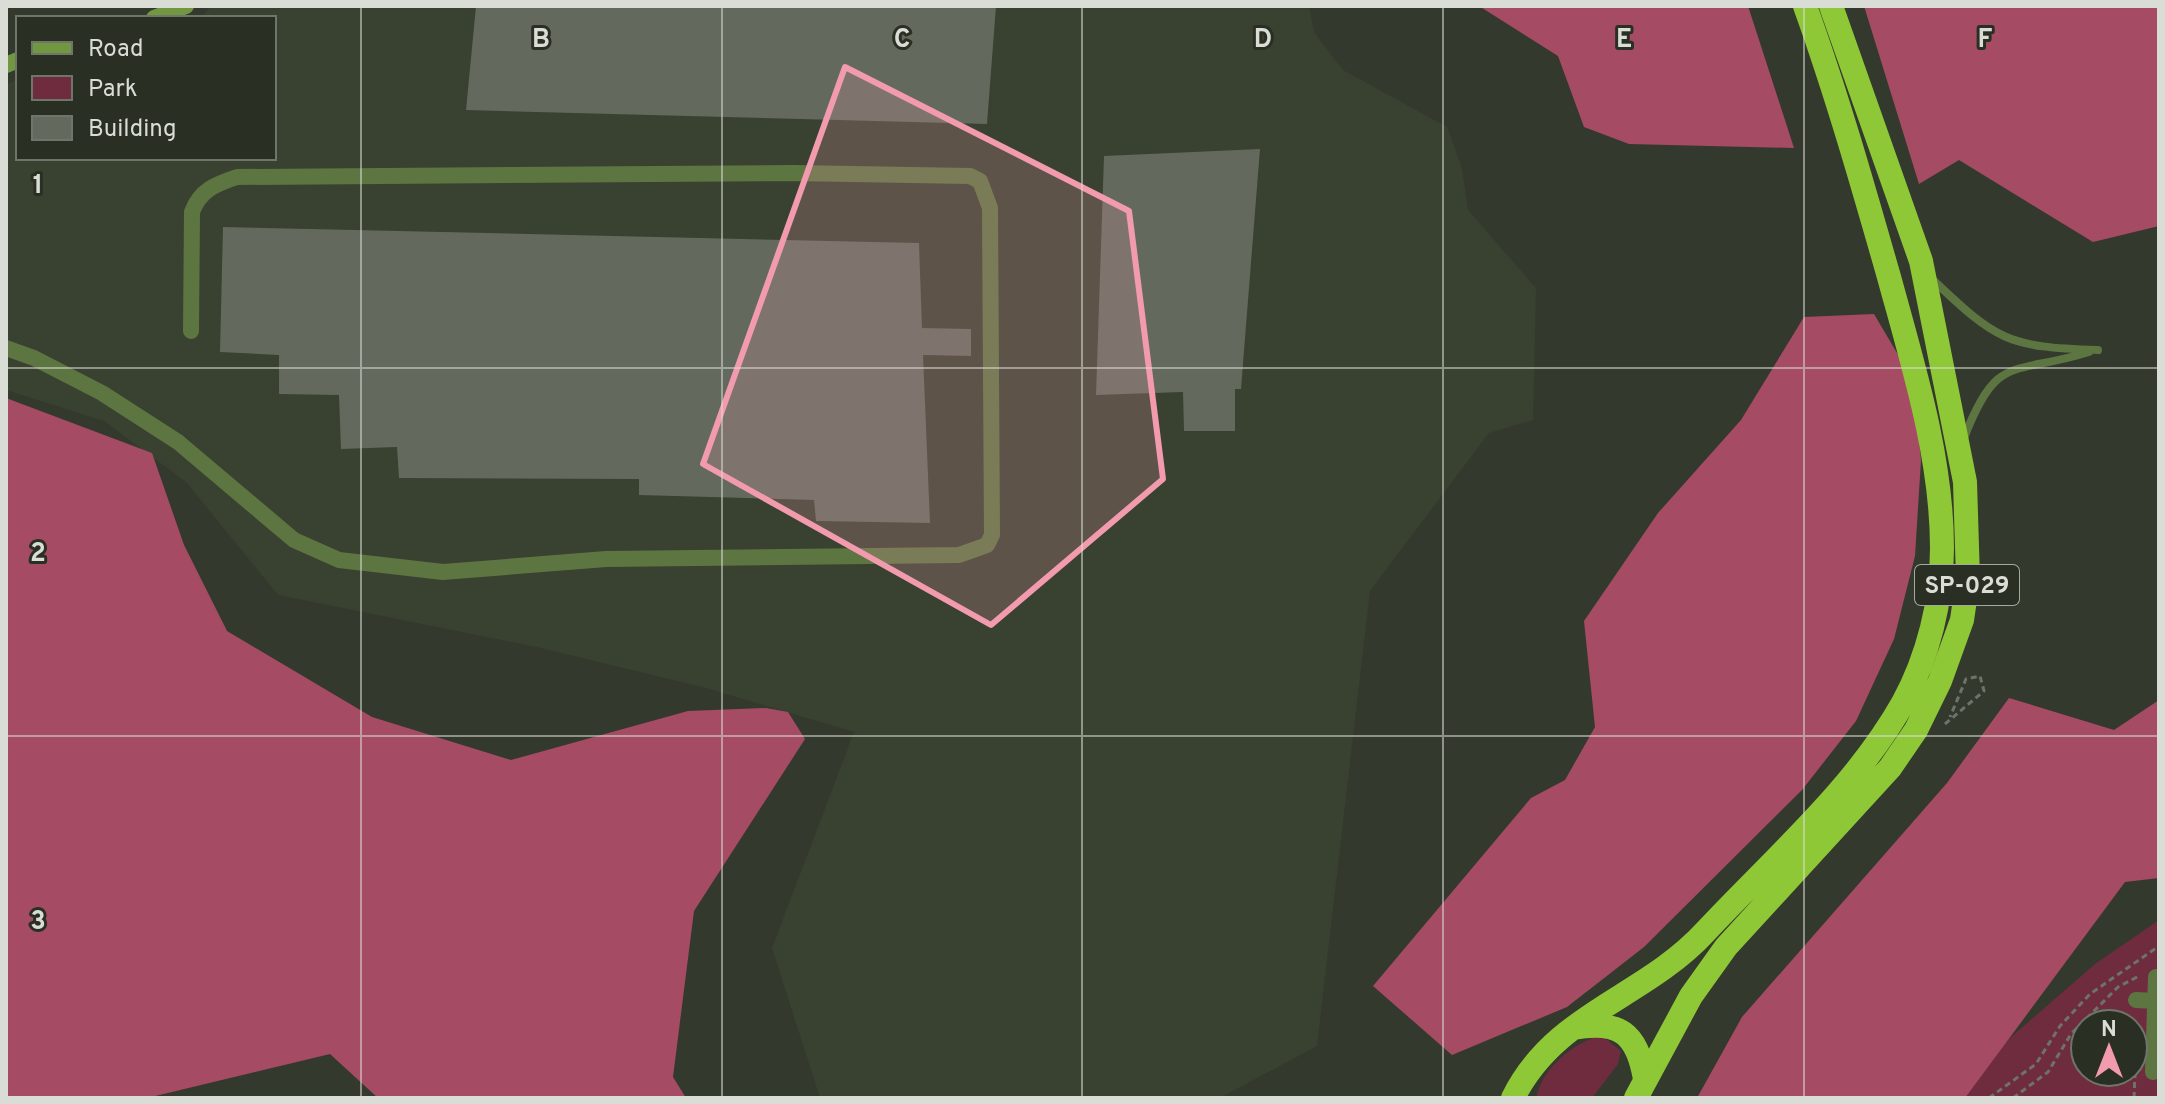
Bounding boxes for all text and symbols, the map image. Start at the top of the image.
legend [16,16,276,160]
text: B [532,24,550,57]
text: C [894,24,910,57]
text: D [1254,24,1272,57]
text: E [1616,24,1632,57]
text: F [1978,24,1993,57]
text: Road [88,35,144,65]
text: Park [88,75,138,105]
text: Building [88,115,177,145]
text: 1 [33,170,43,203]
text: 2 [30,538,46,571]
road number: SP-029 [1915,565,2019,605]
text: 3 [30,906,46,939]
north arrow [2069,1008,2149,1088]
text: N [2101,1017,2117,1044]

